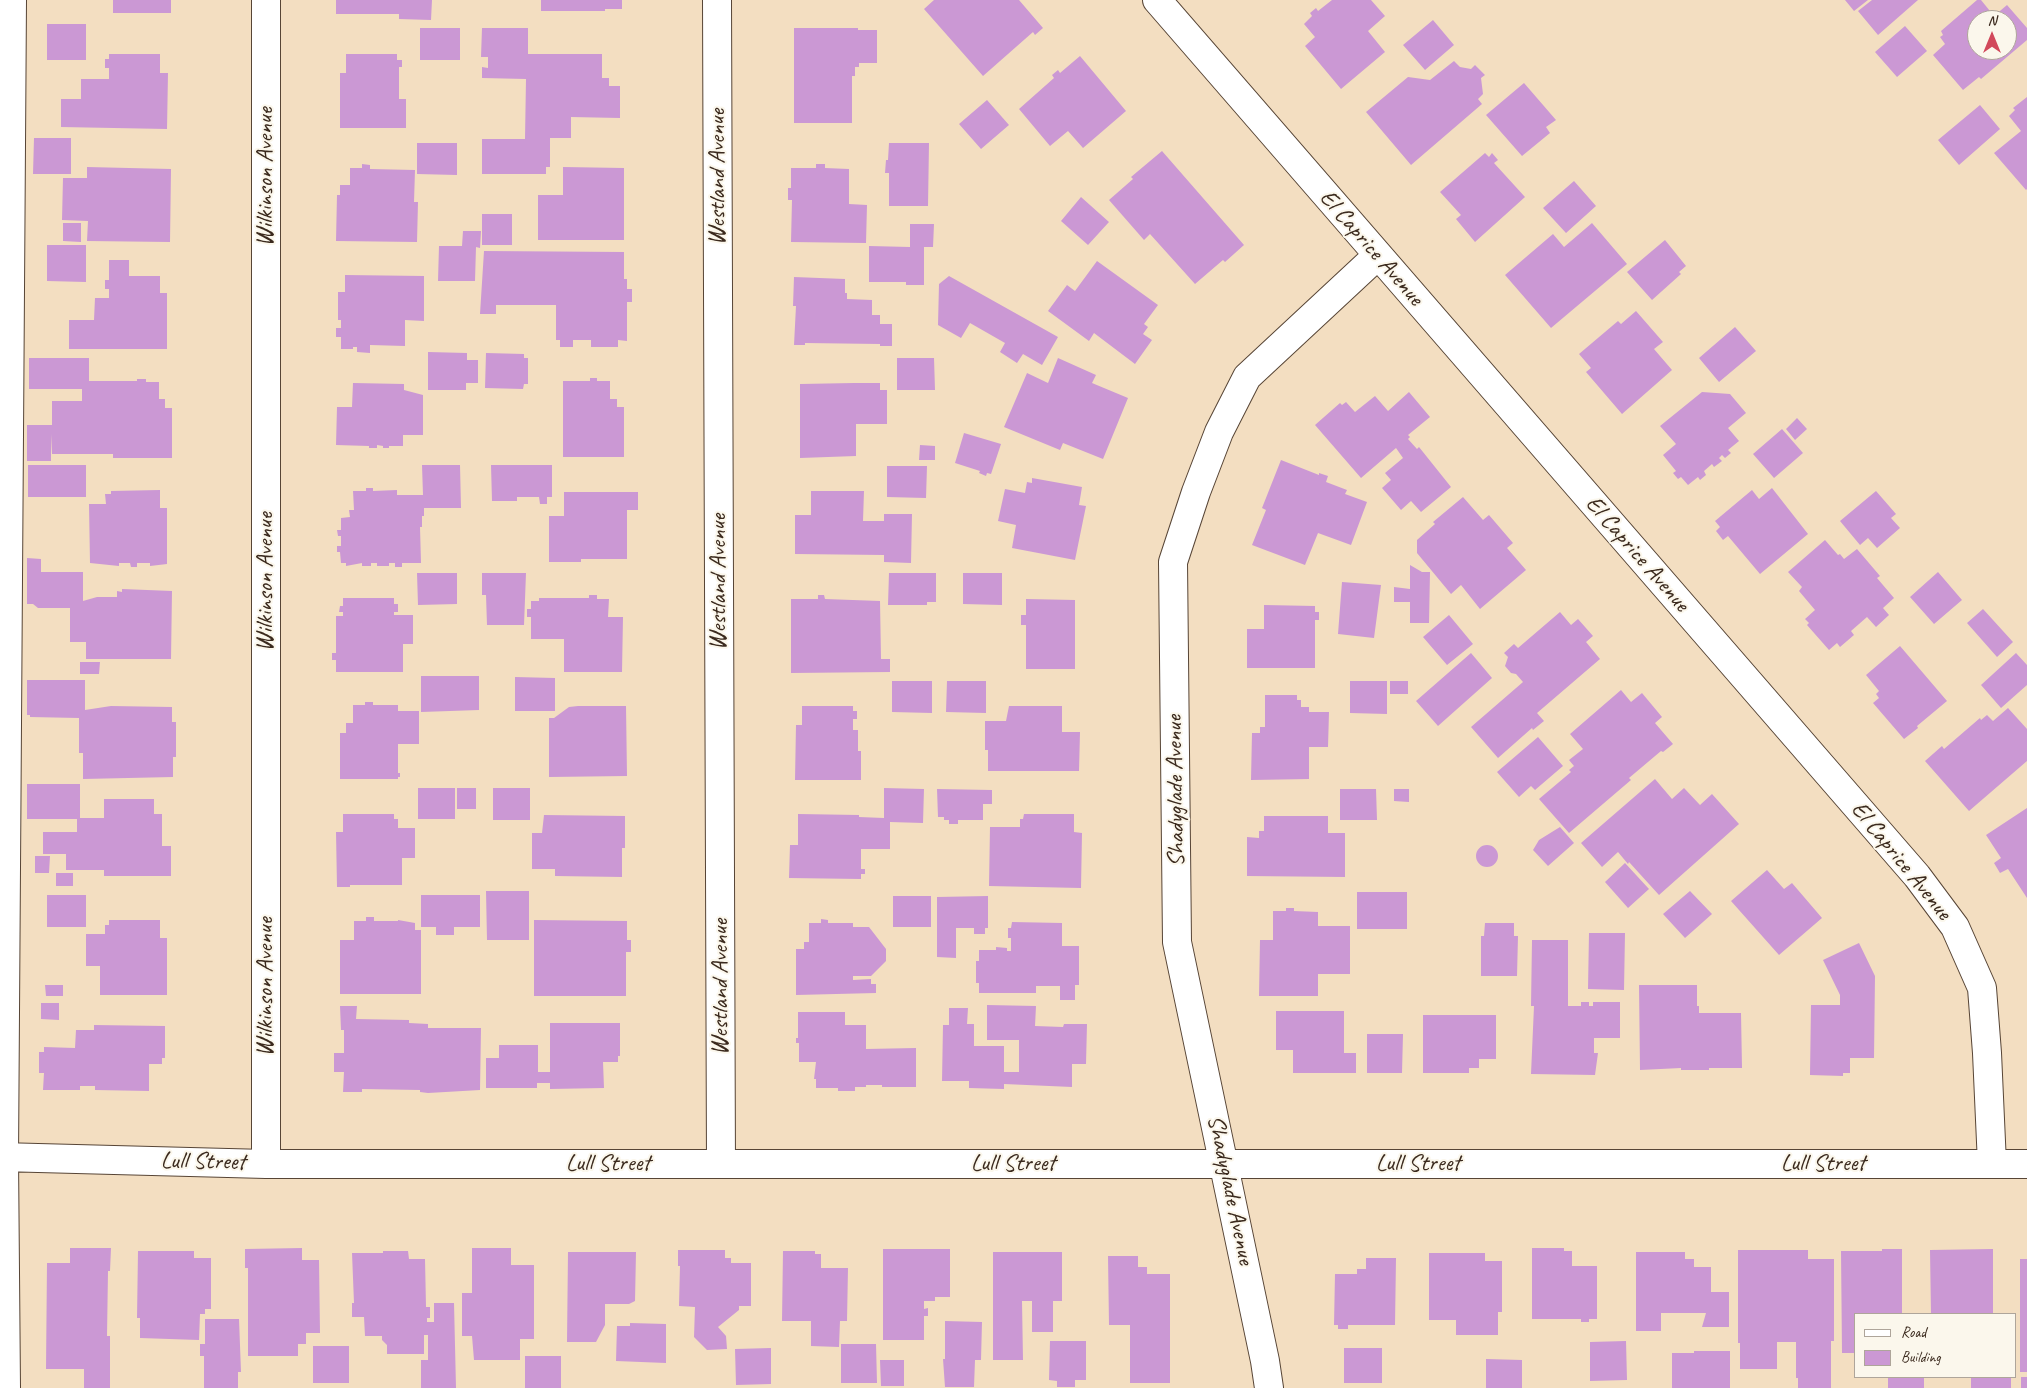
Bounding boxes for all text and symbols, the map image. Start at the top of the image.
north arrow [1967,10,2017,60]
text: N [1988,12,1996,29]
street label: Wilkinson Avenue [252,107,280,247]
street label: Westland Avenue [704,109,732,245]
street label: El Caprice Avenue [1313,184,1429,312]
street label: El Caprice Avenue [1579,490,1695,618]
street label: Wilkinson Avenue [252,512,280,652]
street label: Westland Avenue [705,514,733,650]
street label: Shadyglade Avenue [1160,715,1192,867]
street label: El Caprice Avenue [1844,796,1958,926]
street label: Wilkinson Avenue [252,917,280,1057]
street label: Westland Avenue [707,919,735,1055]
street label: Shadyglade Avenue [1200,1113,1260,1267]
street label: Lull Street [160,1147,246,1177]
street label: Lull Street [566,1150,650,1178]
street label: Lull Street [971,1150,1055,1178]
street label: Lull Street [1376,1150,1460,1178]
street label: Lull Street [1781,1150,1865,1178]
legend [1854,1313,2017,1378]
text: Road [1901,1323,1926,1342]
text: Building [1901,1348,1940,1367]

